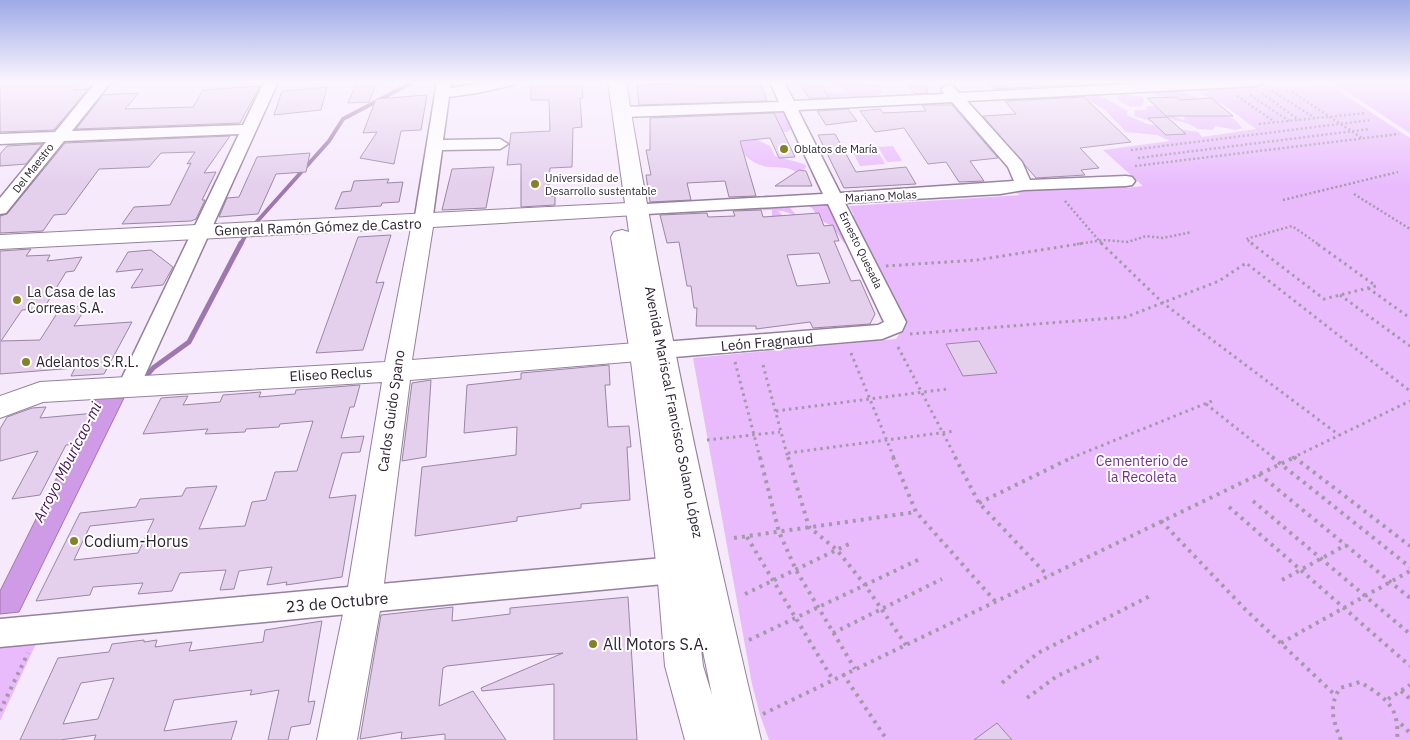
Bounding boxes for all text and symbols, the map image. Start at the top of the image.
street label: Del Maestro [9,140,57,196]
place label: Oblatos de María [794,142,878,156]
marker: Oblatos de María [778,143,790,155]
place label: Universidad de Desarrollo sustentable [545,171,657,198]
marker: Universidad de Desarrollo sustentable [529,178,541,190]
street label: Mariano Molas [845,187,917,205]
street label: Ernesto Quesada [836,209,886,291]
street label: General Ramón Gómez de Castro [214,214,422,240]
place label: La Casa de las Correas S.A. [27,283,116,317]
street label: Avenida Mariscal Francisco Solano López [641,285,707,540]
marker: La Casa de las Correas S.A. [11,294,23,306]
street label: León Fragnaud [720,329,814,355]
street label: Carlos Guido Spano [374,349,408,473]
place label: Adelantos S.R.L. [36,353,139,371]
marker: Adelantos S.R.L. [20,356,32,368]
street label: Eliseo Reclus [289,363,373,385]
water label: Arroyo Mburicao-mi [28,399,105,526]
park label: Cementerio de la Recoleta [1096,452,1188,486]
place label: Codium-Horus [84,531,189,551]
marker: Codium-Horus [68,535,80,547]
street label: 23 de Octubre [285,588,389,616]
place label: All Motors S.A. [603,634,708,654]
marker: All Motors S.A. [587,638,599,650]

